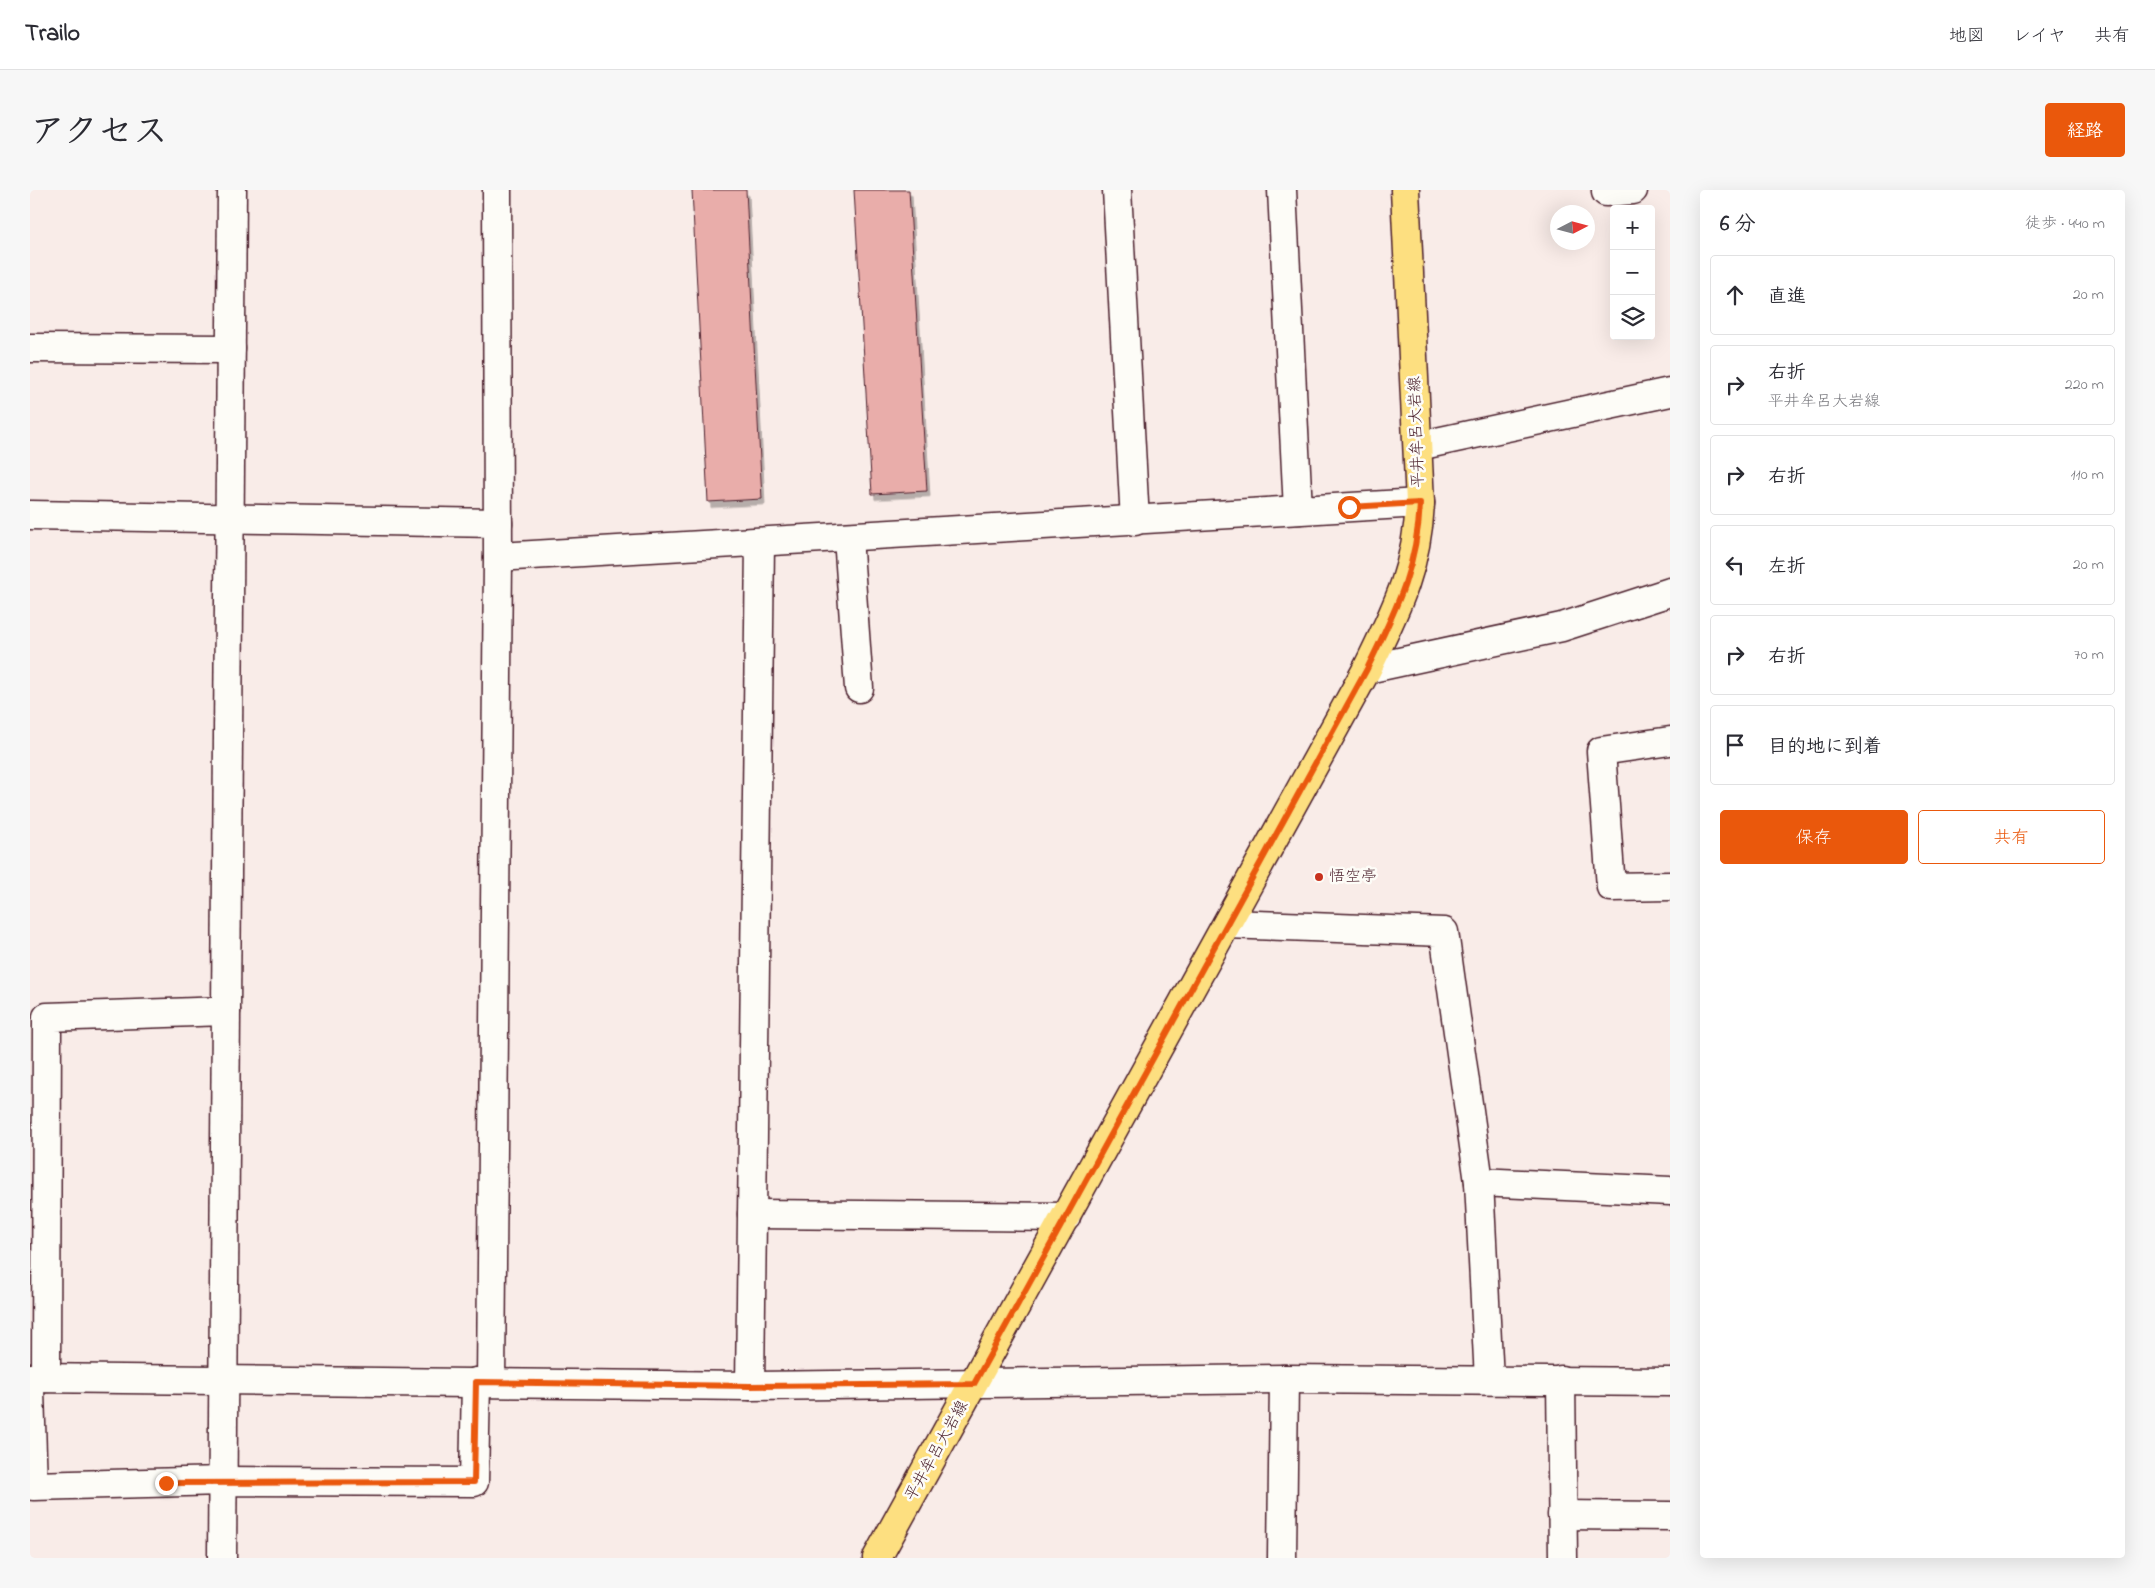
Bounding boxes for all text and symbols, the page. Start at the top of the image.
text: Trailo [25,17,80,52]
text: 地図 [1949,24,1985,50]
text: レイヤ [2013,24,2066,50]
text: 共有 [2094,24,2130,50]
button: 経路 [2045,103,2125,157]
text: アクセス [30,108,168,159]
north arrow [1550,205,1595,250]
map controls [1610,205,1655,340]
button: + [1610,205,1655,250]
text: 6 分 [1720,210,1756,240]
text: 徒歩 · 440 m [2025,212,2105,236]
button: − [1610,250,1655,295]
icon: ahead [1721,281,1749,309]
text: 20 m [2073,283,2104,307]
text: 直進 [1768,284,1806,311]
button: layers [1610,295,1655,340]
text: 右折 [1768,360,1806,387]
icon: right [1721,371,1749,399]
text: 220 m [2065,373,2104,397]
street label: 平井牟呂大岩線 [1403,376,1431,488]
text: 平井牟呂大岩線 [1768,390,1880,414]
icon: right [1721,461,1749,489]
text: 110 m [2070,463,2104,487]
text: 右折 [1768,464,1806,491]
route start [1338,496,1361,519]
icon: left [1721,551,1749,579]
text: 20 m [2073,553,2104,577]
text: 左折 [1768,554,1806,581]
icon: right [1721,641,1749,669]
text: 70 m [2074,643,2104,667]
text: 右折 [1768,644,1806,671]
icon: arrive [1721,731,1749,759]
text: 目的地に到着 [1768,734,1882,761]
button: 保存 [1720,810,1908,864]
button: 共有 [1918,810,2105,864]
place label: 悟空亭 [1329,865,1377,889]
marker: 悟空亭 [1313,871,1325,883]
street label: 平井牟呂大岩線 [899,1396,975,1506]
route end [155,1472,178,1495]

